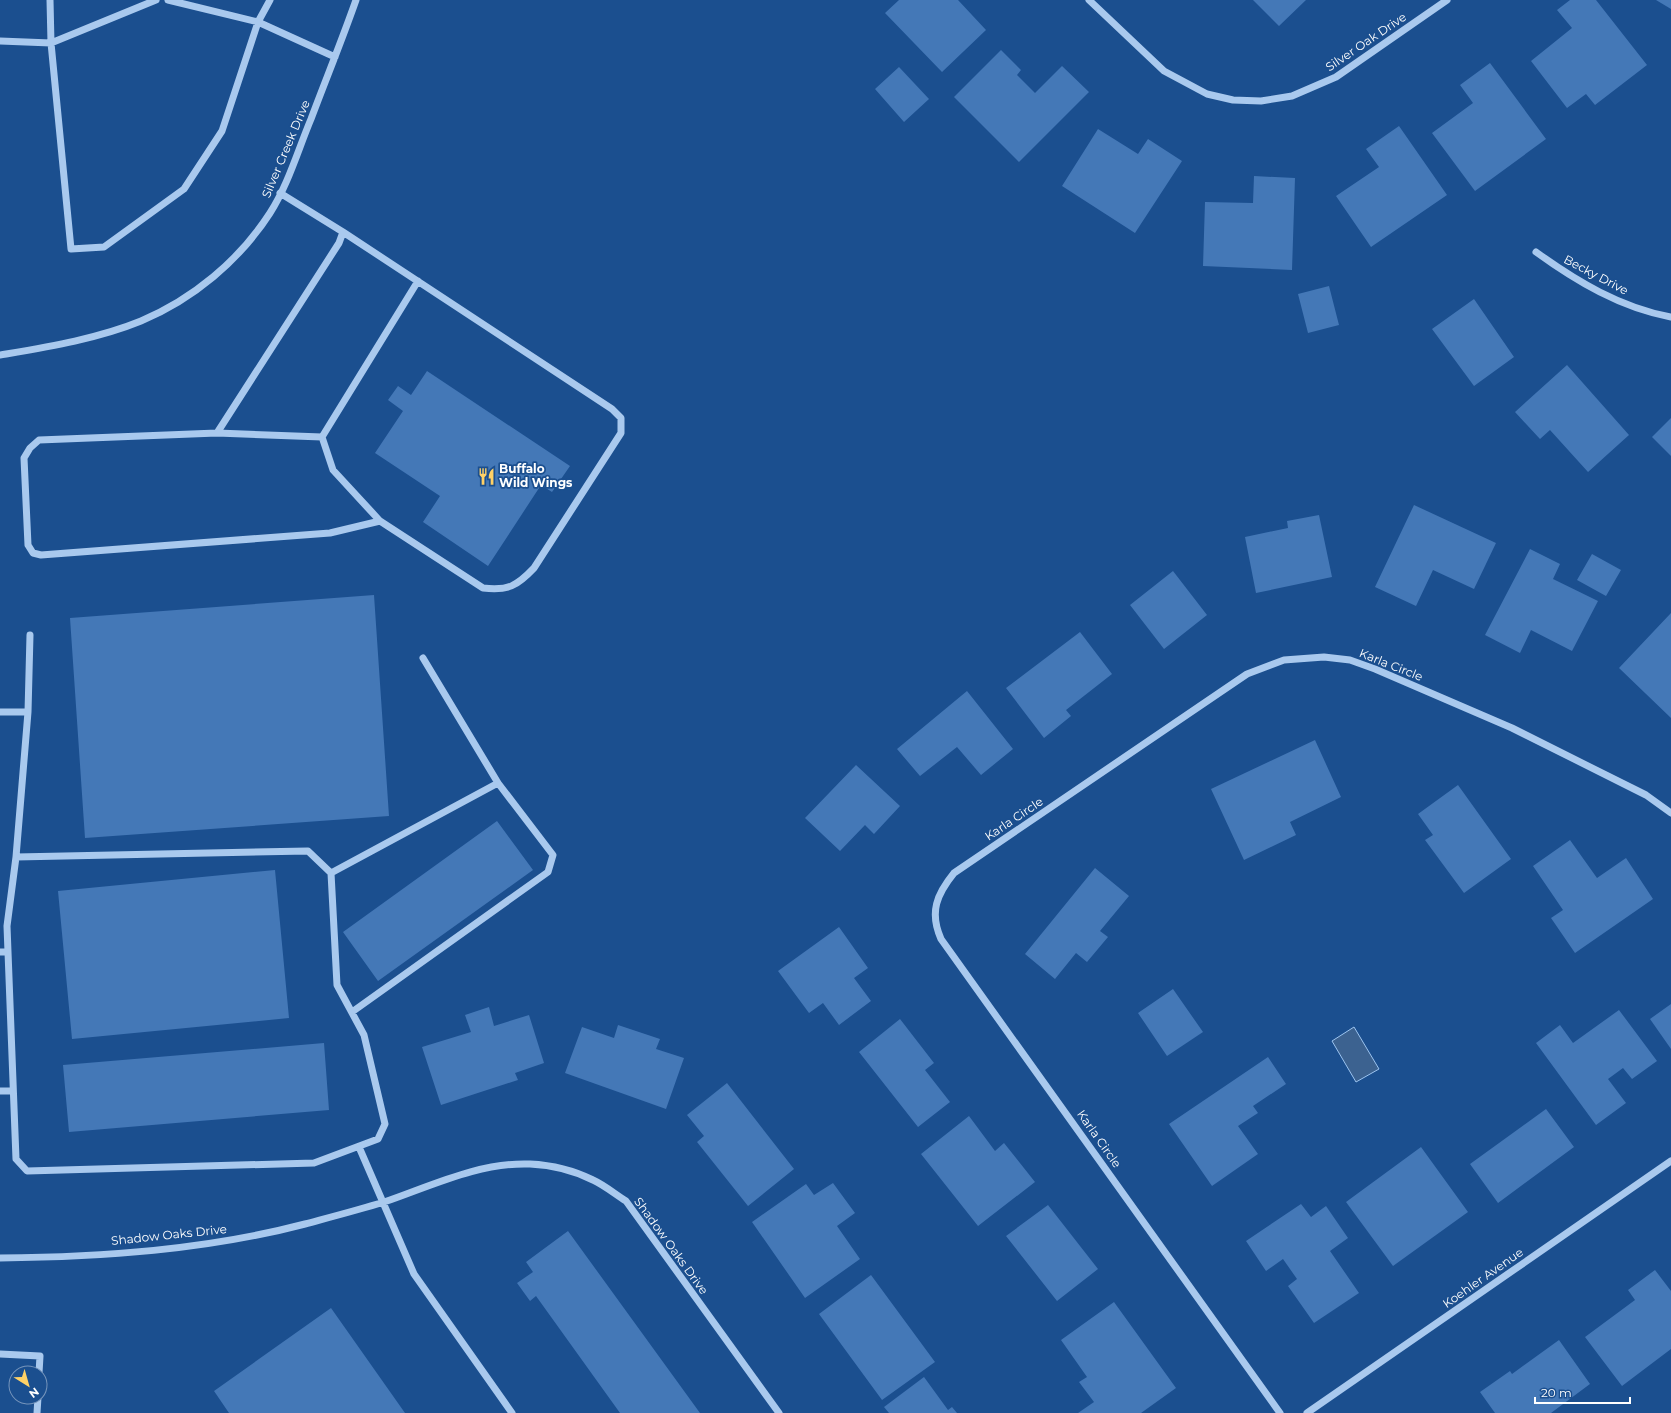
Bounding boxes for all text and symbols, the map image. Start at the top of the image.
street label: Silver Oak Drive [1322,9,1409,74]
street label: Silver Creek Drive [258,98,313,200]
street label: Becky Drive [1561,251,1631,298]
place label: Buffalo Wild Wings [499,461,573,490]
restaurant icon: Buffalo Wild Wings [476,466,496,486]
street label: Karla Circle [1357,645,1425,684]
street label: Karla Circle [982,794,1046,844]
street label: Karla Circle [1074,1107,1125,1171]
street label: Shadow Oaks Drive [631,1194,712,1297]
street label: Shadow Oaks Drive [110,1221,228,1248]
street label: Koehler Avenue [1440,1244,1526,1311]
north arrow [8,1365,48,1405]
scale bar [1535,1379,1630,1405]
text: N [26,1385,42,1401]
text: 20 m [1541,1385,1572,1400]

